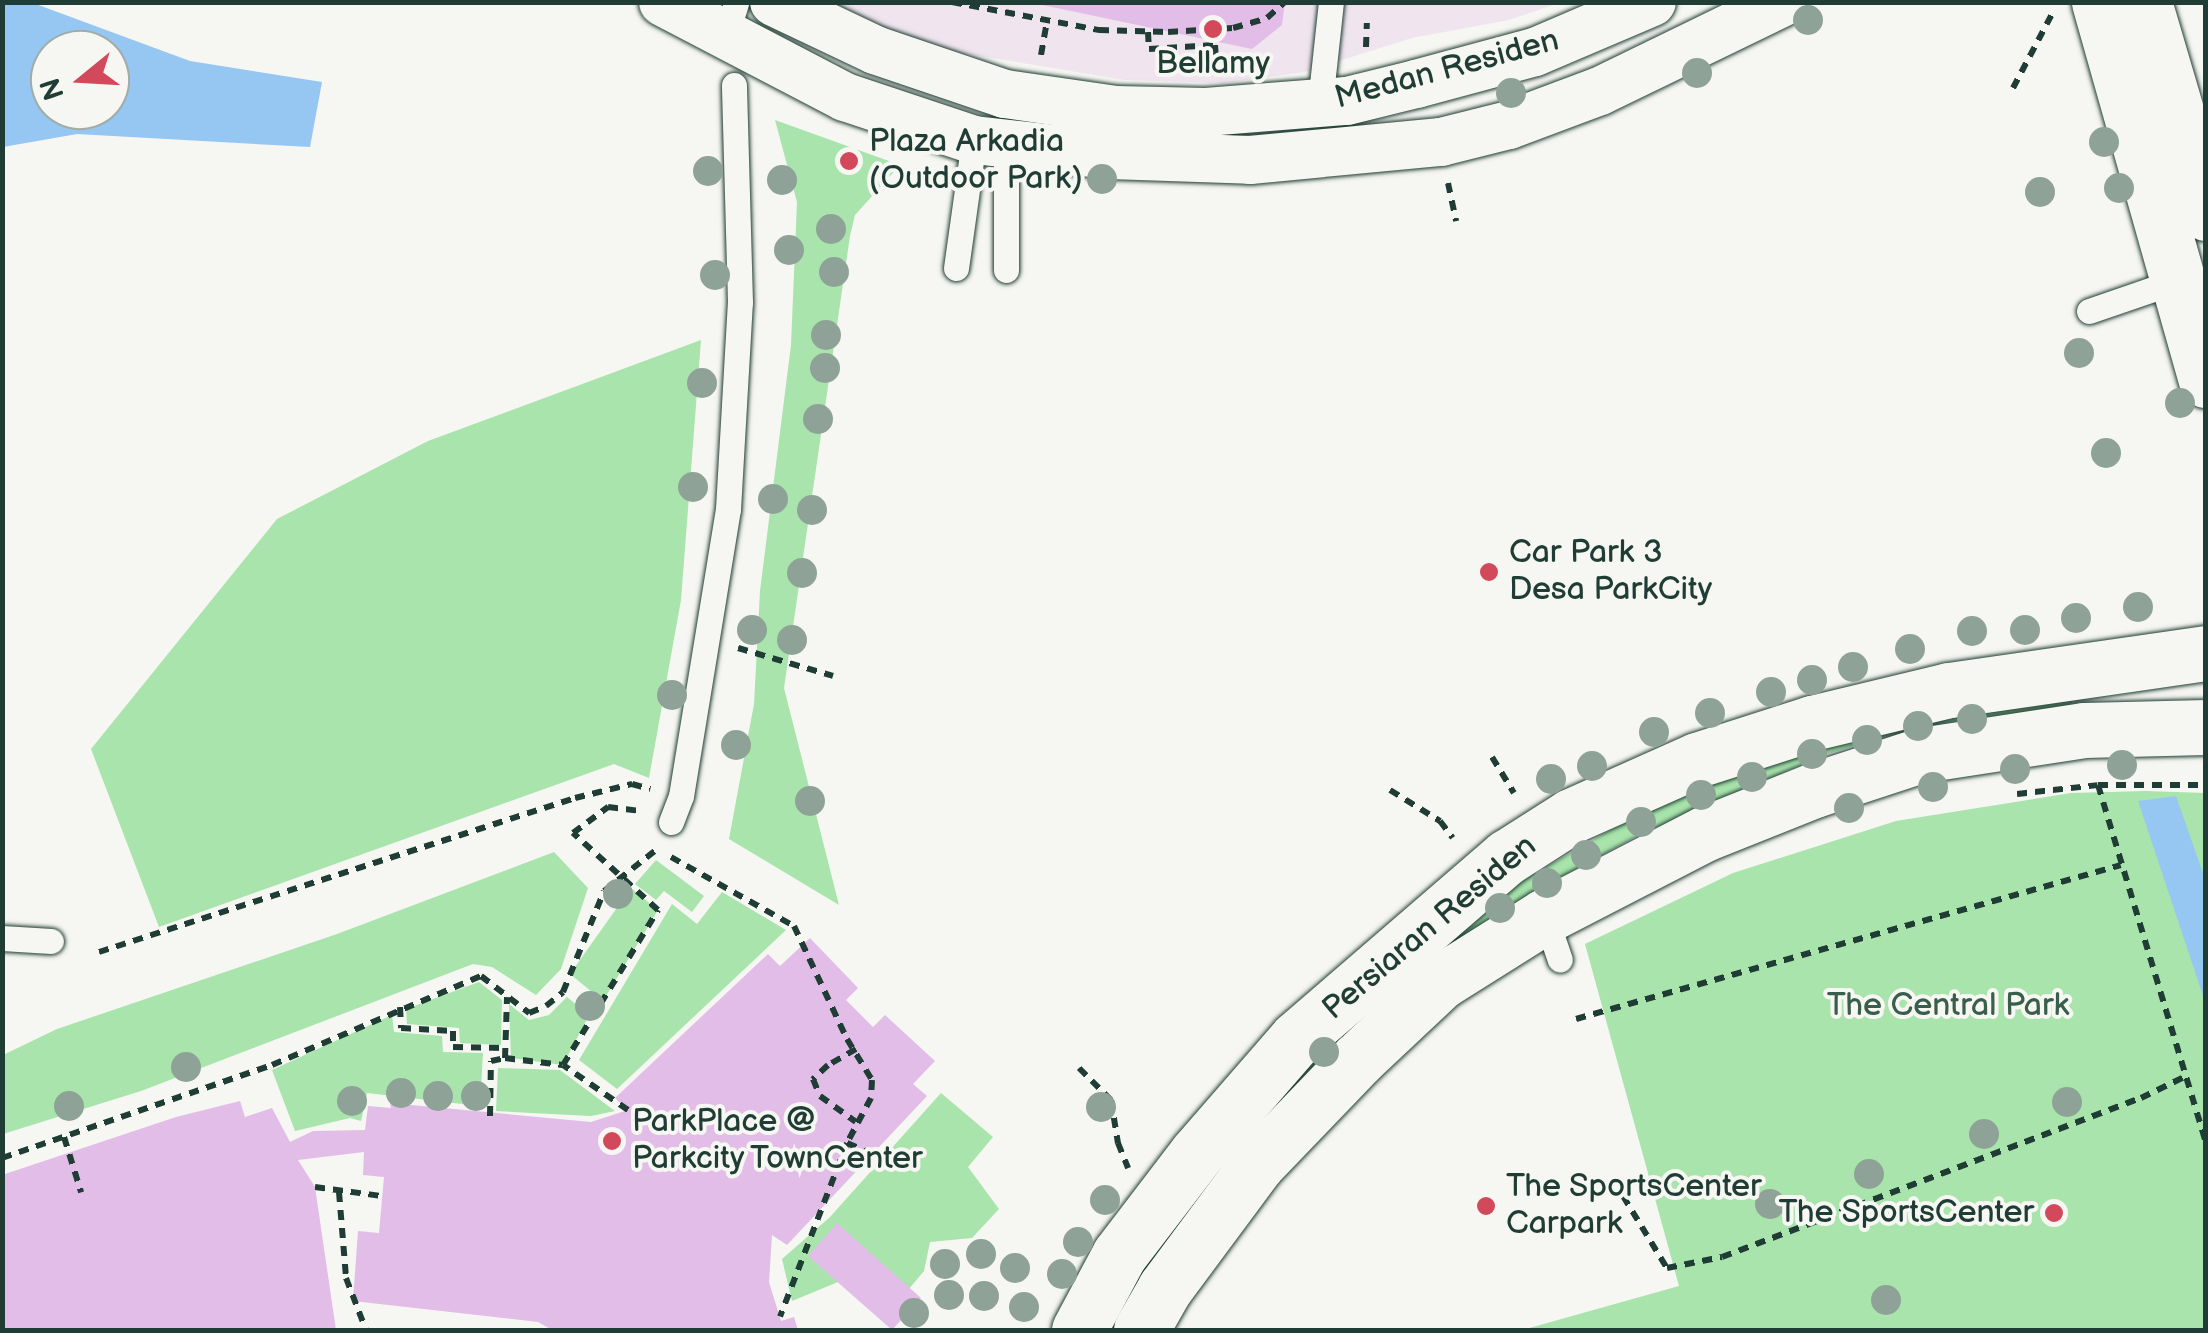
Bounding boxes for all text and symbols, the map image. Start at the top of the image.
marker: Bellamy [1202,18,1224,40]
street label: Medan Residen [1331,22,1563,118]
north arrow [30,30,130,130]
place label: Bellamy [1156,45,1270,83]
text: N [34,74,72,104]
place label: Plaza Arkadia (Outdoor Park) [869,124,1083,199]
marker: Plaza Arkadia (Outdoor Park) [838,150,860,172]
place label: Car Park 3 Desa ParkCity [1509,535,1712,610]
marker: Car Park 3 Desa ParkCity [1478,561,1500,583]
street label: Persiaran Residen [1315,827,1545,1029]
park label: The Central Park [1827,987,2069,1025]
place label: ParkPlace @ Parkcity TownCenter [632,1104,926,1179]
marker: ParkPlace @ Parkcity TownCenter [601,1130,623,1152]
place label: The SportsCenter Carpark [1506,1169,1762,1244]
place label: The SportsCenter [1778,1194,2034,1232]
marker: The SportsCenter Carpark [1475,1195,1497,1217]
marker: The SportsCenter [2043,1202,2065,1224]

